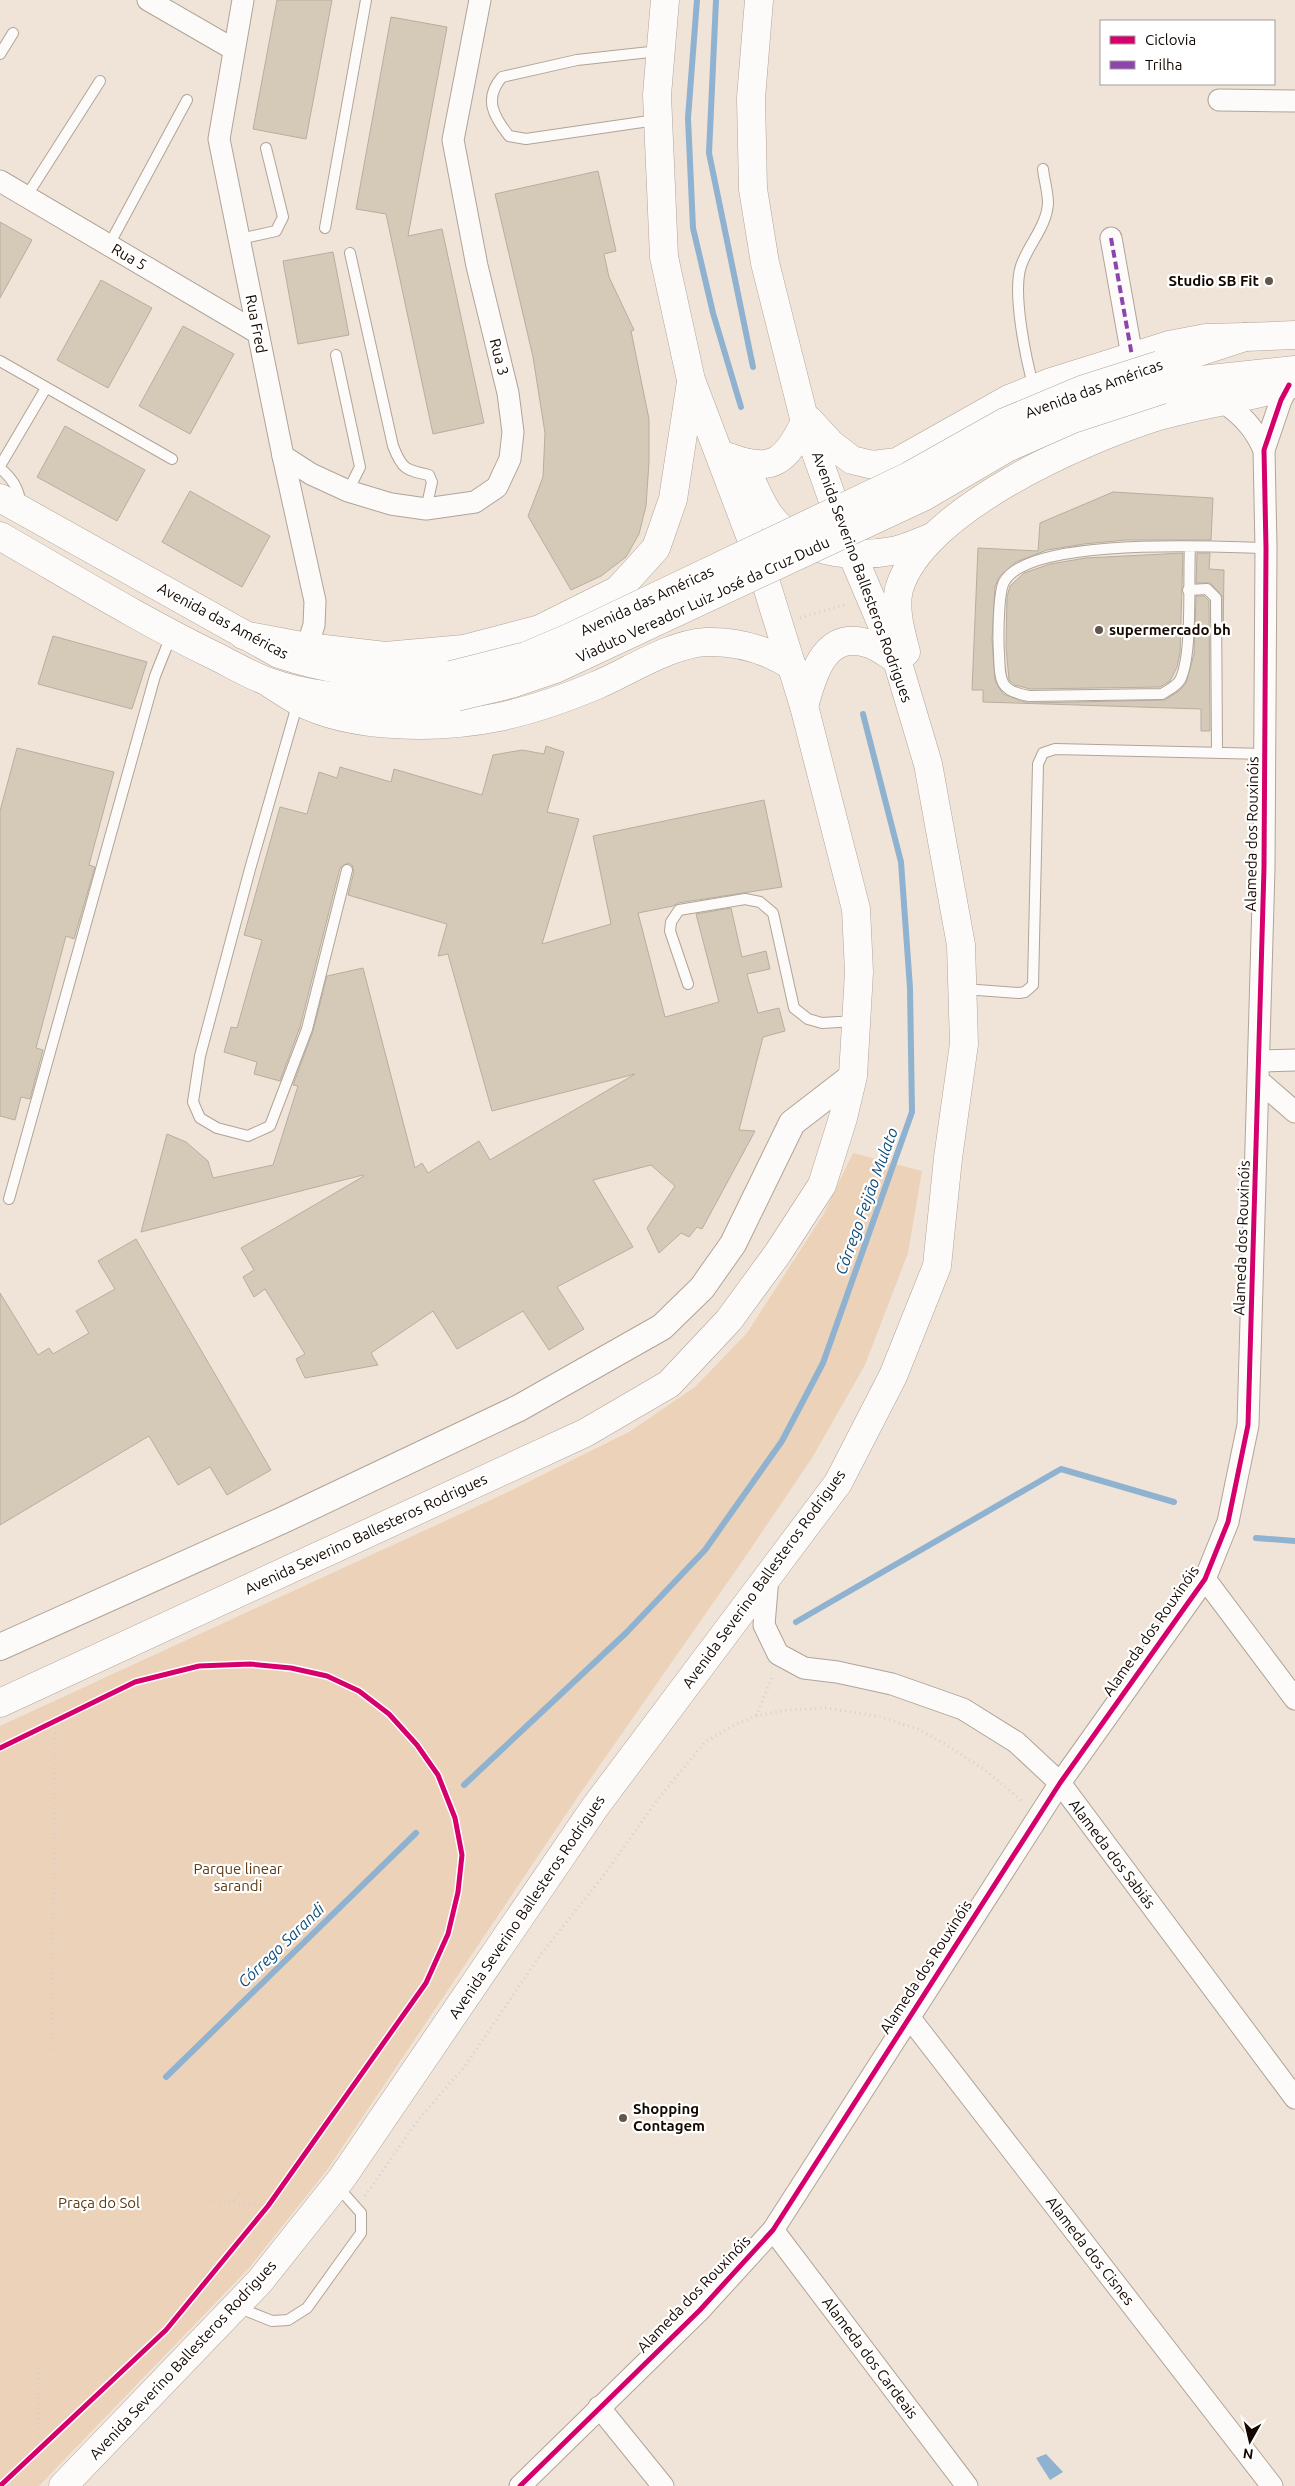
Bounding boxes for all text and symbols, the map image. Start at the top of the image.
legend [1100,20,1275,85]
text: Ciclovia [1145,31,1196,48]
text: Trilha [1145,56,1182,73]
street label: Rua 5 [109,240,150,273]
place label: Studio SB Fit [1168,272,1260,289]
marker: Studio SB Fit [1263,275,1275,287]
street label: Rua Fred [242,293,271,355]
street label: Rua 3 [487,337,512,377]
street label: Avenida das Américas [1023,356,1165,421]
street label: Avenida Severino Ballesteros Rodrigues [809,449,916,705]
street label: Viaduto Vereador Luiz José da Cruz Dudu [574,533,832,666]
street label: Avenida das Américas [577,562,716,639]
street label: Avenida das Américas [155,579,291,662]
place label: supermercado bh [1109,621,1231,638]
marker: supermercado bh [1093,624,1105,636]
street label: Alameda dos Rouxinóis [1242,756,1261,912]
water label: Córrego Feijão Mulato [831,1125,901,1277]
street label: Alameda dos Rouxinóis [1230,1160,1253,1316]
street label: Avenida Severino Ballesteros Rodrigues [679,1466,849,1691]
street label: Avenida Severino Ballesteros Rodrigues [242,1470,490,1597]
street label: Alameda dos Rouxinóis [1099,1562,1202,1699]
street label: Avenida Severino Ballesteros Rodrigues [445,1792,608,2022]
street label: Alameda dos Sabiás [1066,1796,1159,1912]
park label: Parque linear sarandi [193,1860,283,1894]
street label: Alameda dos Rouxinóis [876,1897,975,2037]
water label: Córrego Sarandi [234,1899,329,1991]
place label: Shopping Contagem [633,2100,705,2134]
marker: Shopping Contagem [617,2112,629,2124]
street label: Alameda dos Cisnes [1043,2193,1138,2308]
park label: Praça do Sol [58,2194,140,2211]
street label: Alameda dos Rouxinóis [634,2232,754,2355]
street label: Avenida Severino Ballesteros Rodrigues [86,2257,279,2463]
street label: Alameda dos Cardeais [819,2294,922,2422]
north arrow [1225,2416,1275,2466]
text: N [1242,2445,1254,2463]

